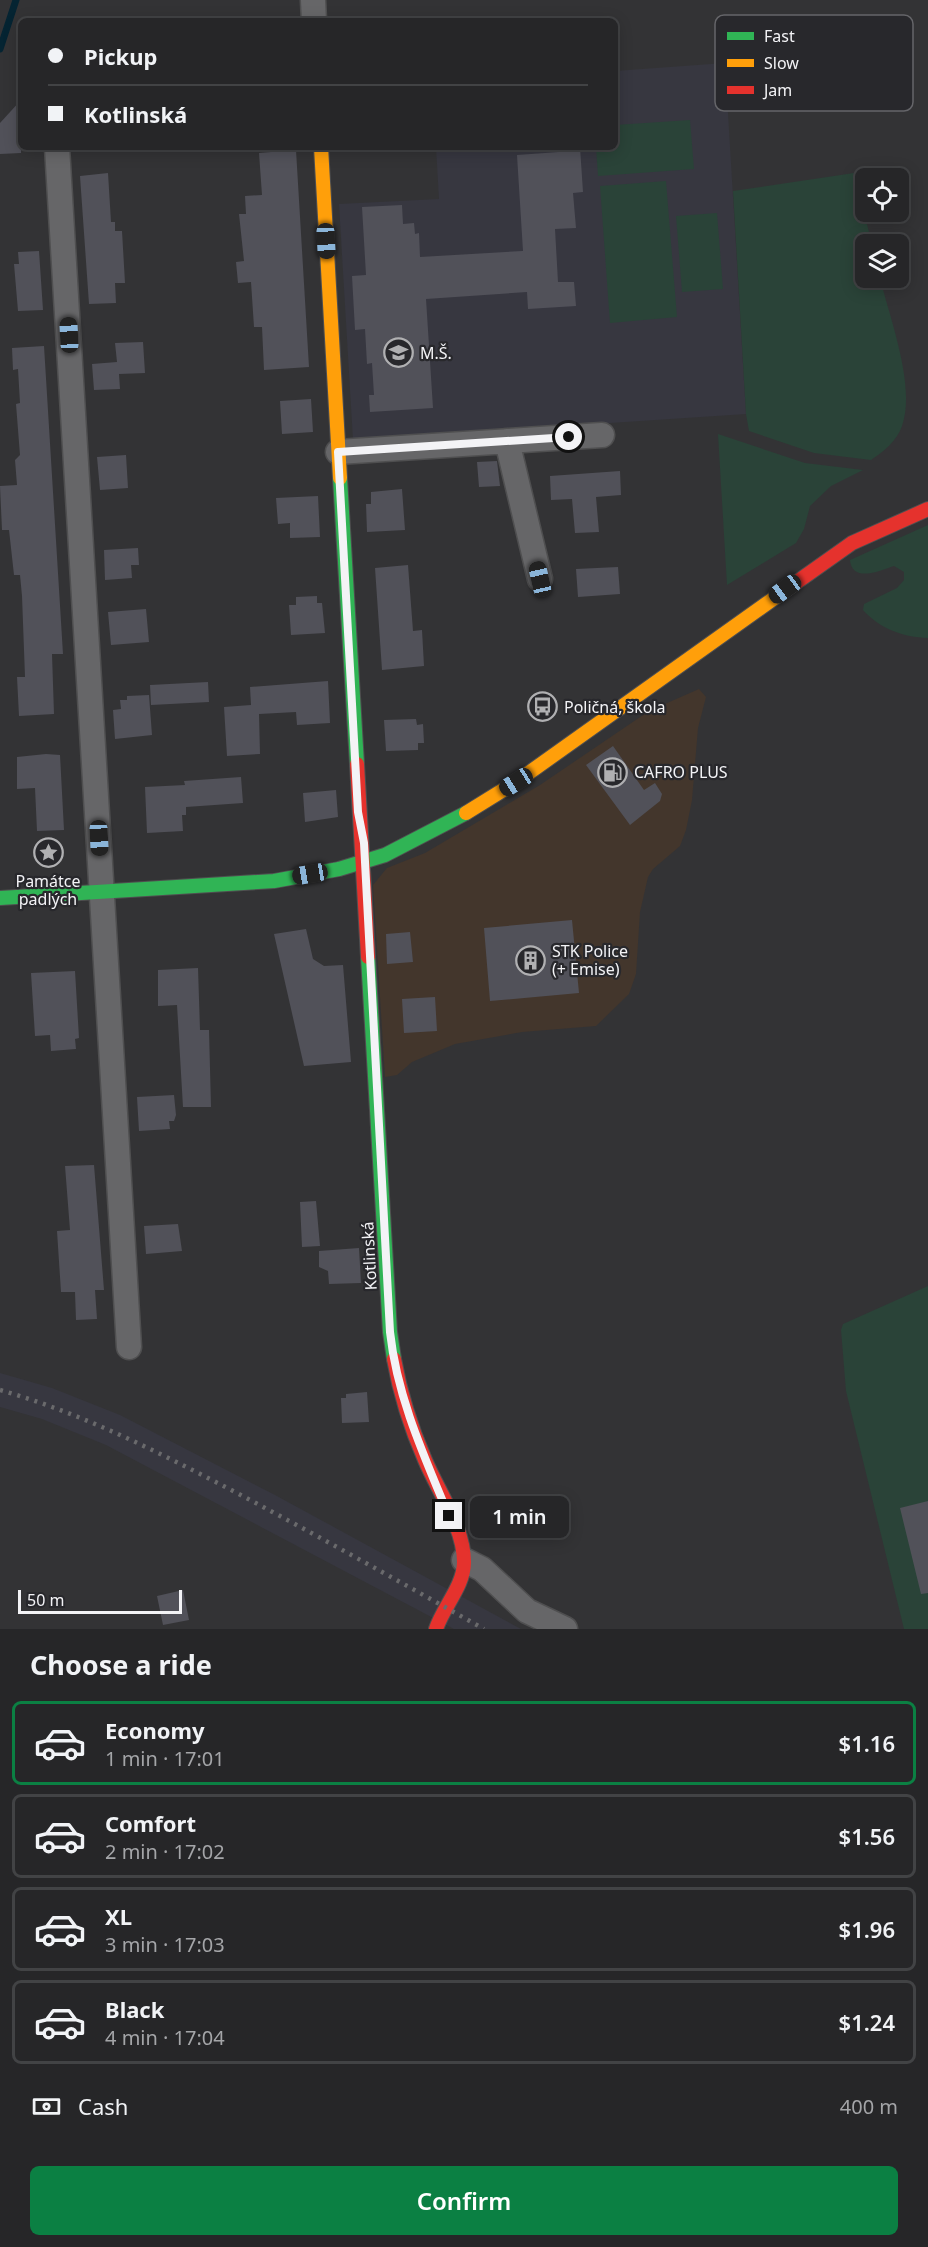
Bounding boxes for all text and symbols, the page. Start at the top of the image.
legend [715,15,913,111]
text: Fast [764,25,795,47]
text: Pickup [84,41,157,71]
text: Slow [764,52,799,74]
text: Jam [762,79,792,101]
text: Kotlinská [84,99,187,129]
map controls [855,168,909,288]
button: locate [855,168,909,222]
car [316,223,336,259]
button: layers [855,234,909,288]
car [59,317,79,353]
school or university icon: M.Š. [383,337,415,369]
place label: M.Š. [420,342,452,364]
route start [555,423,582,450]
car [527,559,553,599]
car [765,571,805,607]
bus stop icon: Poličná, škola [527,691,559,723]
place label: Poličná, škola [564,696,666,718]
fuel station icon: CAFRO PLUS [597,756,629,788]
place label: CAFRO PLUS [634,761,728,783]
car [496,765,536,799]
car [89,820,109,856]
place icon: Památce padlých [32,837,64,869]
car [291,862,329,886]
place label: Památce padlých [15,870,81,910]
place label: STK Police (+ Emise) [552,940,628,980]
building icon: STK Police (+ Emise) [515,944,547,976]
street label: Kotlinská [356,1221,382,1291]
callout: 1 min [470,1495,569,1537]
route end [435,1502,462,1529]
text: 1 min [492,1503,547,1530]
scale bar [18,1587,182,1614]
text: 50 m [27,1589,64,1611]
text: Choose a ride [30,1646,212,1683]
text: Economy [105,1715,204,1745]
icon: car [33,1716,87,1770]
text: $1.16 [839,1728,895,1758]
text: 1 min · 17:01 [105,1745,225,1772]
text: Comfort [105,1808,196,1838]
icon: car [33,1809,87,1863]
text: $1.56 [839,1821,895,1851]
text: 2 min · 17:02 [105,1838,225,1865]
text: XL [105,1901,132,1931]
icon: car [33,1902,87,1956]
text: $1.96 [839,1914,895,1944]
text: 3 min · 17:03 [105,1931,225,1958]
text: Black [105,1994,164,2024]
icon: car [33,1995,87,2049]
text: $1.24 [839,2007,895,2037]
text: 4 min · 17:04 [105,2024,225,2051]
icon: cash [30,2090,63,2123]
text: Cash [78,2091,128,2121]
text: 400 m [840,2093,898,2120]
button: Confirm [30,2166,898,2235]

